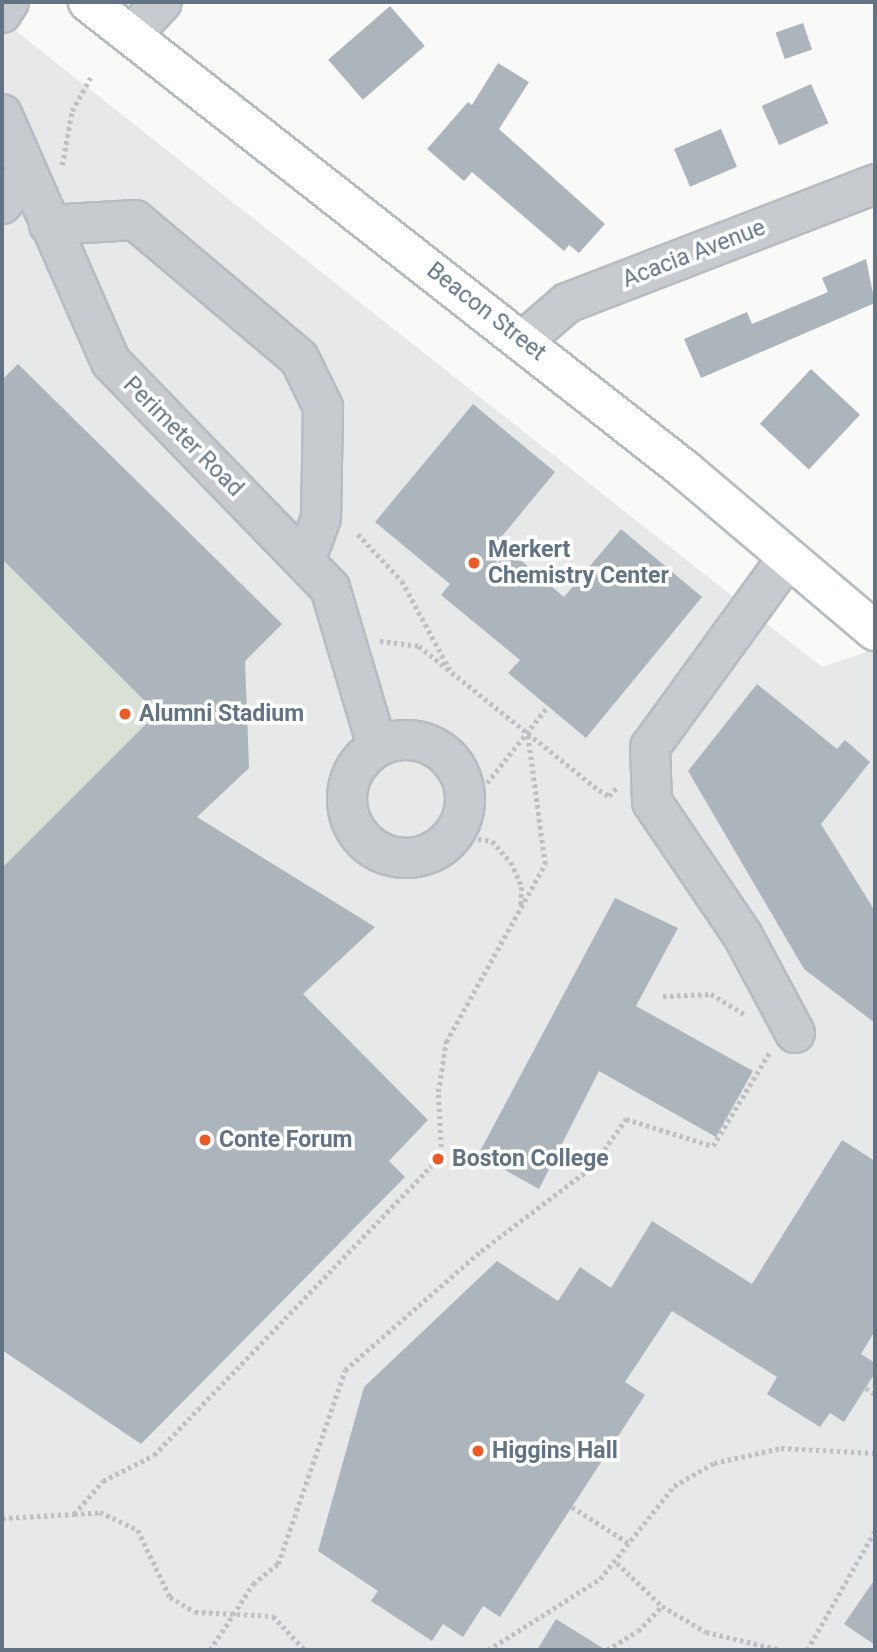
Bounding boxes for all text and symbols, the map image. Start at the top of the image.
street label: Acacia Avenue [619,214,769,294]
street label: Beacon Street [421,257,551,367]
street label: Perimeter Road [117,371,249,503]
place label: Merkert Chemistry Center [488,536,669,590]
marker: Merkert Chemistry Center [466,555,482,571]
place label: Alumni Stadium [139,700,304,728]
marker: Alumni Stadium [117,706,133,722]
place label: Conte Forum [219,1126,352,1154]
marker: Conte Forum [197,1132,213,1148]
place label: Boston College [452,1145,609,1173]
marker: Boston College [430,1151,446,1167]
place label: Higgins Hall [492,1437,618,1465]
marker: Higgins Hall [470,1443,486,1459]

